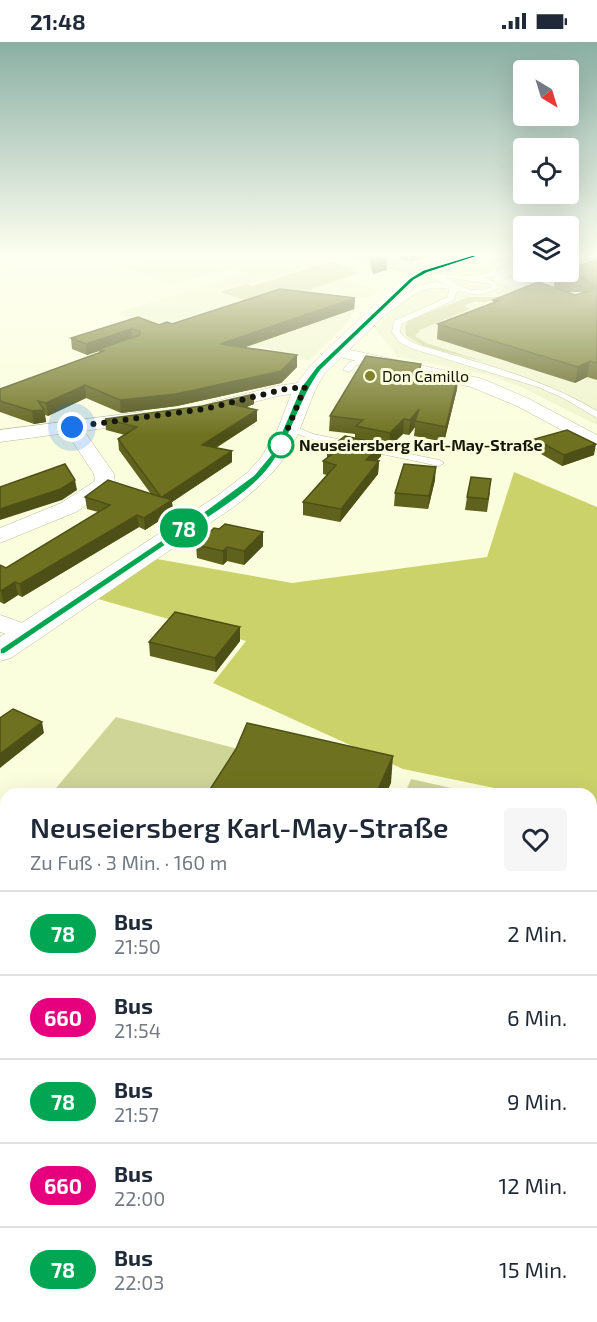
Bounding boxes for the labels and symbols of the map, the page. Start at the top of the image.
north arrow [513,60,579,126]
place label: Don Camillo [382,366,469,385]
marker: Don Camillo [363,369,377,383]
your location [57,412,87,442]
marker: Neuseiersberg Karl-May-Straße [268,432,294,458]
place label: Neuseiersberg Karl-May-Straße [299,435,543,455]
line badge: 78 [157,508,211,548]

